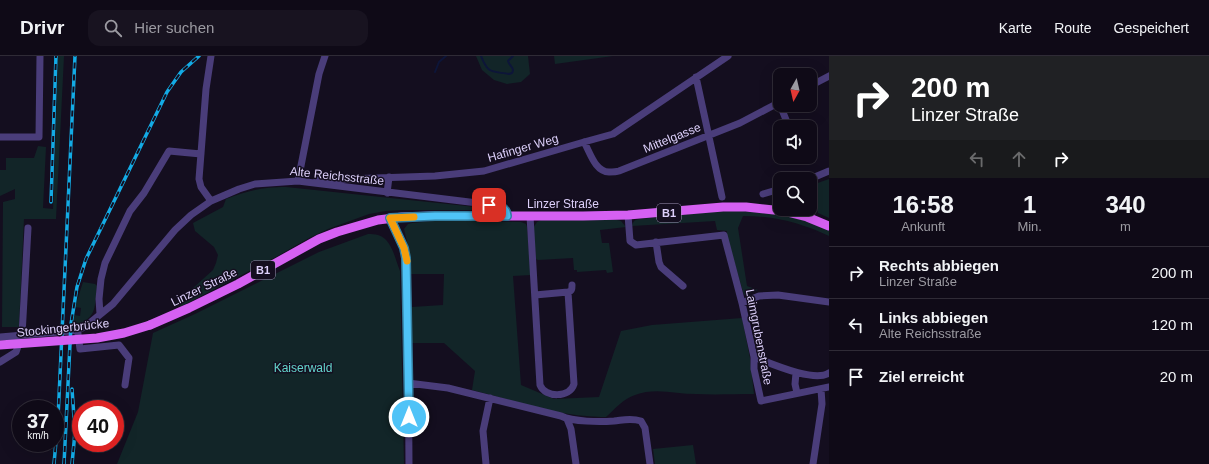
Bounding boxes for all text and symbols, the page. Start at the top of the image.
search box [88,10,368,46]
text: Drivr [20,17,64,38]
icon: search [102,17,124,39]
text: Hier suchen [134,19,214,36]
text: Karte [999,20,1032,36]
text: Route [1054,20,1092,36]
text: Gespeichert [1114,20,1189,36]
north arrow [773,68,817,112]
map controls [773,68,817,216]
icon: right [845,72,897,124]
text: 200 m [911,72,990,103]
text: Linzer Straße [911,105,1019,125]
street label: Mittelgasse [641,120,703,156]
button: sound [773,120,817,164]
street label: Hafinger Weg [486,131,560,165]
icon: left [966,148,988,170]
icon: ahead [1008,148,1030,170]
icon: right [1050,148,1072,170]
street label: Alte Reichsstraße [289,164,385,188]
button: search [773,172,817,216]
pin [472,188,506,222]
text: 16:58 [893,191,954,218]
text: 1 [1023,191,1036,218]
text: 340 [1105,191,1146,218]
icon: arrive [478,194,500,216]
street label: Linzer Straße [527,197,599,211]
road number: B1 [657,204,681,222]
text: Ankunft [901,219,945,234]
text: Min. [1017,219,1042,234]
text: m [1120,219,1131,234]
text: Rechts abbiegen [879,257,999,274]
road number: B1 [251,261,275,279]
icon: right [845,262,867,284]
text: 200 m [1151,264,1193,281]
street label: Linzer Straße [169,265,240,309]
text: Linzer Straße [879,274,957,289]
street label: Laimgrubenstraße [743,288,775,386]
text: Links abbiegen [879,309,988,326]
icon: left [845,314,867,336]
street label: Stockingerbrücke [16,316,110,340]
text: 120 m [1151,316,1193,333]
text: Alte Reichsstraße [879,326,982,341]
park label: Kaiserwald [274,361,332,375]
icon: arrive [845,366,867,388]
text: Ziel erreicht [879,368,964,385]
text: 20 m [1160,368,1193,385]
position arrow [388,396,430,438]
speed limit sign: 40 [72,400,124,452]
text: 37 [27,410,49,432]
text: km/h [27,430,49,441]

